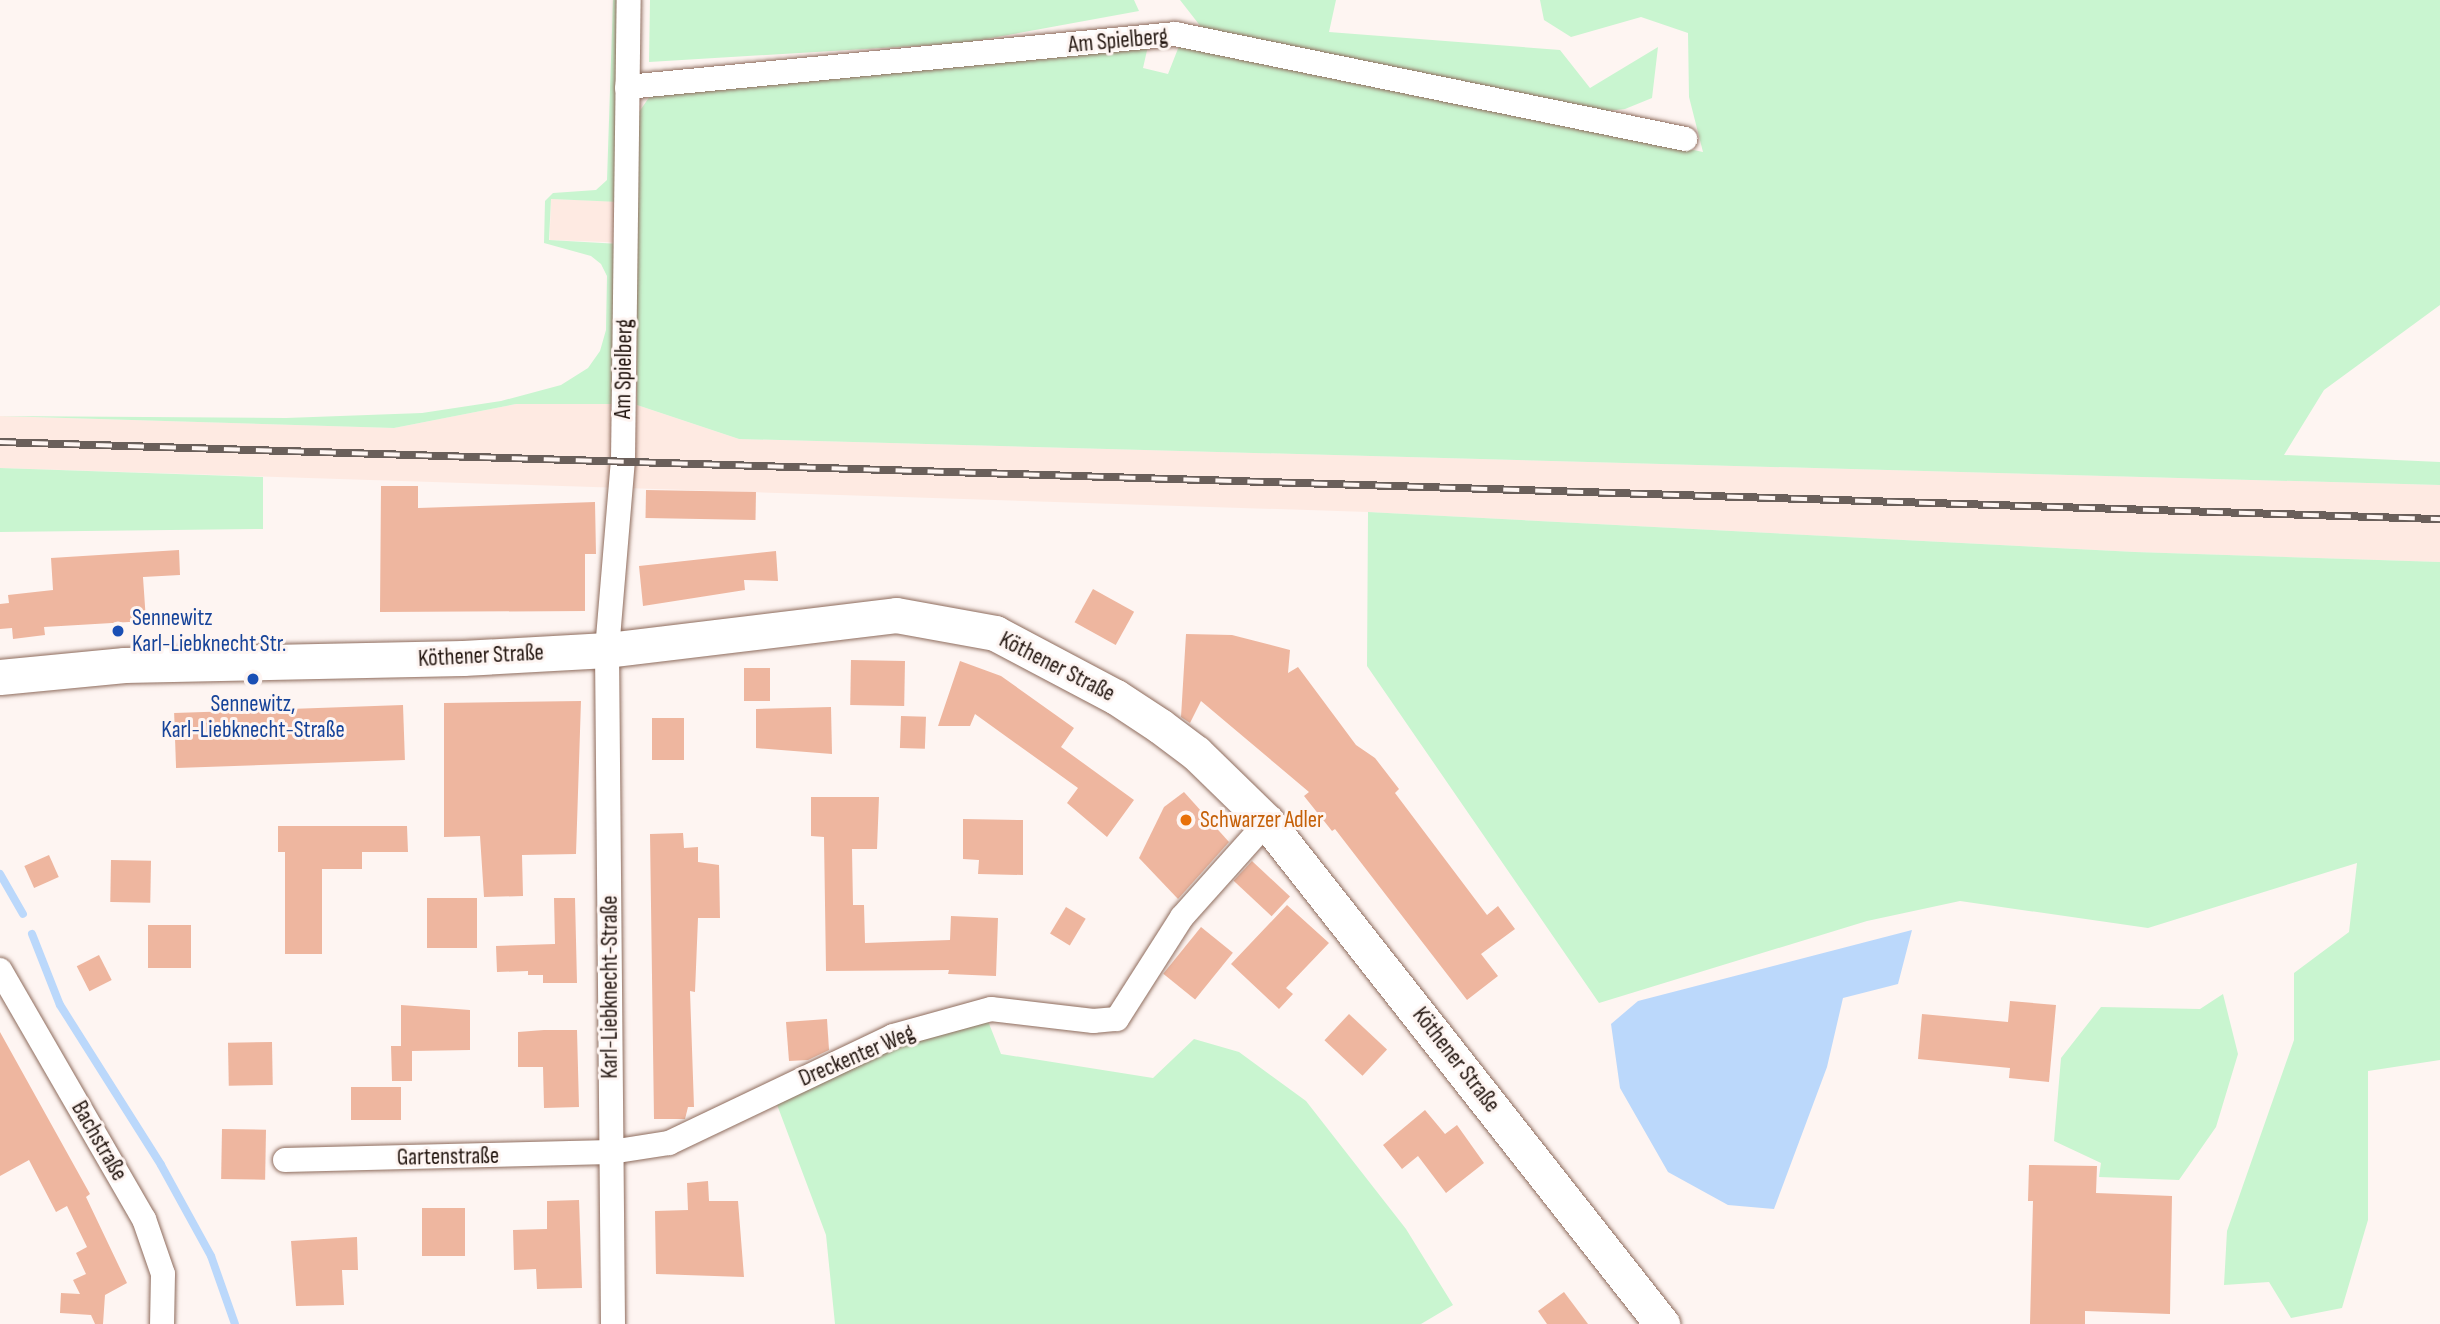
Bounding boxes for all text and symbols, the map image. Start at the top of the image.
street label: Am Spielberg [1067,23,1169,59]
street label: Am Spielberg [609,319,639,419]
place label: Sennewitz Karl-Liebknecht Str. [132,604,286,658]
marker: Sennewitz Karl-Liebknecht Str. [110,623,126,639]
street label: Köthener Straße [995,626,1119,708]
street label: Köthener Straße [417,639,545,673]
marker: Sennewitz, Karl-Liebknecht-Straße [245,671,261,687]
place label: Sennewitz, Karl-Liebknecht-Straße [161,690,345,744]
place label: Schwarzer Adler [1200,806,1324,834]
marker: Schwarzer Adler [1178,812,1194,828]
street label: Karl-Liebknecht-Straße [596,895,624,1079]
street label: Köthener Straße [1406,1002,1506,1118]
street label: Dreckenter Weg [795,1019,919,1093]
street label: Bachstraße [65,1096,133,1186]
street label: Gartenstraße [397,1142,499,1172]

